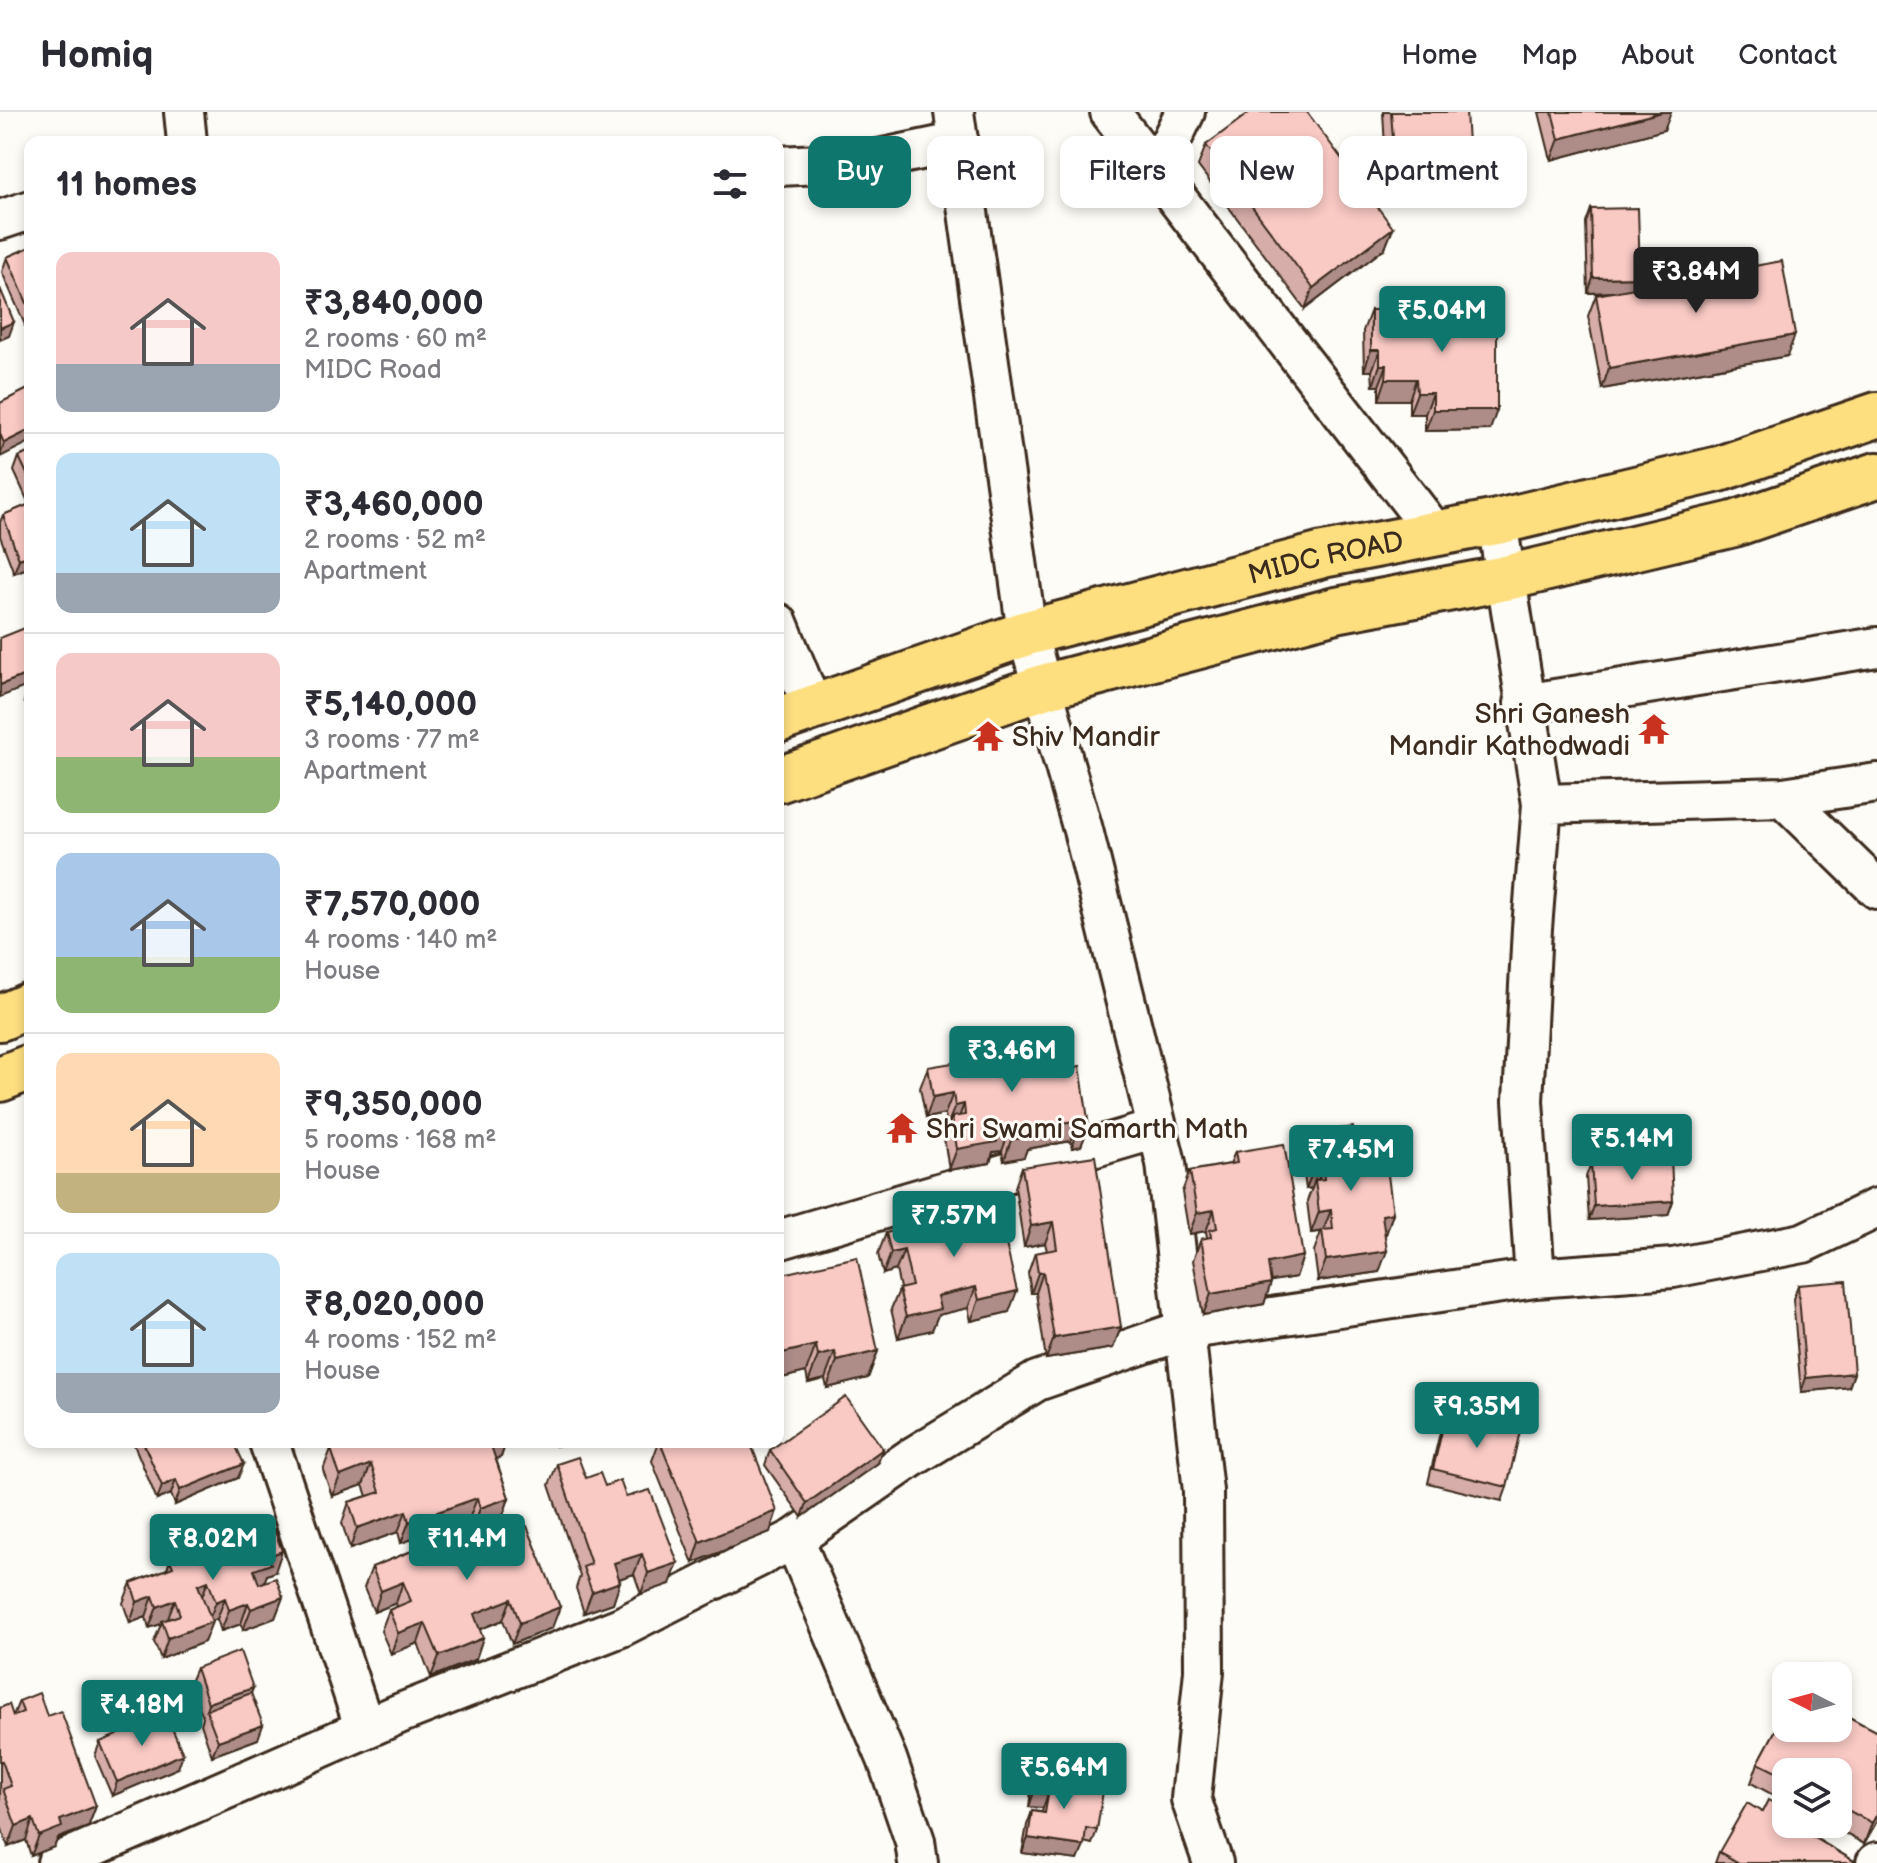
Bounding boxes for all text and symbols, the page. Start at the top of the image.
text: Homiq [40,33,153,78]
text: Home [1401,39,1477,72]
text: Map [1521,39,1578,72]
text: About [1622,39,1694,72]
text: Contact [1738,39,1837,72]
chip: Buy [808,136,911,208]
chip: Rent [927,136,1044,208]
chip: Filters [1060,136,1194,208]
chip: New [1210,136,1323,208]
chip: Apartment [1339,136,1527,208]
icon: filters [708,162,752,206]
text: 11 homes [56,164,197,205]
pin: ₹3.84M [1631,247,1761,315]
text: ₹3.84M [1651,257,1741,288]
text: ₹3,840,000 [304,283,484,324]
icon: home [120,284,216,380]
pin: ₹5.04M [1377,286,1507,354]
text: ₹5.04M [1397,296,1487,327]
text: 2 rooms · 60 m² [304,324,487,355]
text: MIDC Road [304,355,442,386]
text: ₹3,460,000 [304,484,484,525]
icon: home [120,485,216,581]
text: 2 rooms · 52 m² [304,525,486,556]
street label: MIDC ROAD [1245,525,1406,592]
text: Apartment [304,556,427,587]
text: ₹5,140,000 [304,684,477,725]
icon: home [120,685,216,781]
place label: Shri Ganesh Mandir Kathodwadi [1388,698,1630,763]
temple icon: Shri Ganesh Mandir Kathodwadi [1637,712,1671,746]
temple icon: Shiv Mandir [971,719,1005,753]
place label: Shiv Mandir [1012,721,1160,754]
text: 3 rooms · 77 m² [304,725,480,756]
text: Apartment [304,756,427,787]
text: ₹7,570,000 [304,884,480,925]
icon: home [120,885,216,981]
text: 4 rooms · 140 m² [304,925,498,956]
text: House [304,956,380,987]
pin: ₹3.46M [947,1026,1077,1094]
text: ₹3.46M [967,1036,1057,1067]
text: ₹9,350,000 [304,1084,483,1125]
icon: home [120,1085,216,1181]
temple icon: Shri Swami Samarth Math [885,1111,919,1145]
place label: Shri Swami Samarth Math [926,1113,1248,1146]
pin: ₹5.14M [1567,1114,1697,1182]
text: ₹5.14M [1590,1124,1674,1155]
text: 5 rooms · 168 m² [304,1125,497,1156]
pin: ₹7.45M [1286,1125,1416,1193]
text: ₹7.45M [1307,1135,1395,1166]
text: House [304,1156,380,1187]
pin: ₹7.57M [889,1191,1019,1259]
text: ₹7.57M [911,1201,997,1232]
text: ₹8,020,000 [304,1284,485,1325]
icon: home [120,1285,216,1381]
text: 4 rooms · 152 m² [304,1325,497,1356]
text: House [304,1356,380,1387]
pin: ₹9.35M [1412,1382,1542,1450]
text: ₹9.35M [1433,1392,1521,1423]
pin: ₹8.02M [148,1514,278,1582]
pin: ₹11.4M [402,1514,532,1582]
text: ₹8.02M [168,1524,258,1555]
text: ₹11.4M [427,1524,507,1555]
north arrow [1772,1662,1852,1742]
map controls [1772,1662,1852,1838]
pin: ₹4.18M [77,1680,207,1748]
text: ₹4.18M [100,1690,184,1721]
pin: ₹5.64M [999,1743,1129,1811]
text: ₹5.64M [1019,1753,1109,1784]
button: layers [1772,1758,1852,1838]

